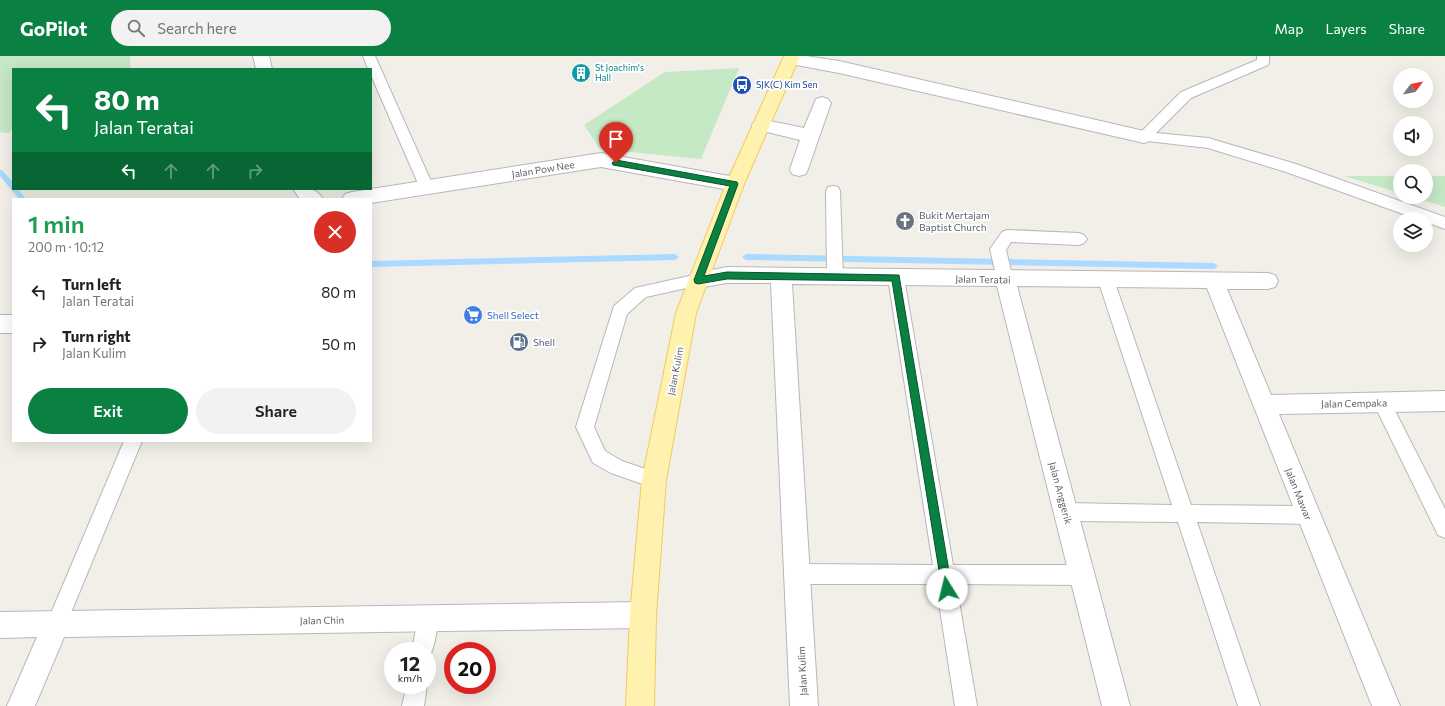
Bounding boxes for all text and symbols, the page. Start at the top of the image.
search box [111,10,391,46]
text: GoPilot [20,17,87,40]
icon: search [125,17,147,39]
text: Search here [157,19,237,37]
text: Map [1275,20,1303,37]
text: Layers [1325,20,1367,37]
text: Share [1389,20,1425,37]
building icon: St Joachim's Hall [570,62,592,84]
place label: St Joachim's Hall [595,62,644,83]
north arrow [1393,68,1433,108]
map controls [1393,68,1433,252]
bus stop icon: SJK(C) Kim Sen [731,74,753,96]
place label: SJK(C) Kim Sen [756,79,818,90]
text: 80 m [94,82,160,116]
icon: left [28,84,80,136]
text: Jalan Teratai [94,116,194,138]
button: sound [1393,116,1433,156]
pin [599,122,633,163]
icon: arrive [605,128,627,150]
street label: Jalan Pow Nee [511,158,575,180]
icon: left [118,160,140,182]
icon: ahead [160,160,182,182]
icon: ahead [202,160,224,182]
icon: right [244,160,266,182]
button: search [1393,164,1433,204]
text: 1 min [28,209,85,238]
place label: Bukit Mertajam Baptist Church [919,209,990,233]
church icon: Bukit Mertajam Baptist Church [894,210,916,232]
button: close [314,211,356,253]
button: layers [1393,212,1433,252]
text: 200 m · 10:12 [28,239,104,255]
street label: Jalan Teratai [955,273,1011,285]
text: Turn left [62,275,121,293]
icon: left [28,281,50,303]
text: 80 m [321,283,356,301]
text: Jalan Teratai [62,293,134,309]
supermarket icon: Shell Select [462,304,484,326]
place label: Shell Select [487,309,539,321]
text: Turn right [62,327,131,345]
fuel station icon: Shell [508,331,530,353]
icon: right [28,333,50,355]
text: 50 m [322,335,356,353]
place label: Shell [533,336,555,348]
text: Jalan Kulim [62,345,126,361]
street label: Jalan Kulim [664,346,686,396]
button: Exit [28,388,188,434]
button: Share [196,388,356,434]
street label: Jalan Cempaka [1321,396,1387,410]
street label: Jalan Anggerik [1047,460,1075,526]
street label: Jalan Mawar [1283,466,1315,522]
position arrow [926,568,968,610]
street label: Jalan Chin [300,614,344,626]
speed limit sign: 20 [444,642,496,694]
street label: Jalan Kulim [795,646,809,696]
text: 12 [400,651,420,675]
text: km/h [398,672,422,684]

